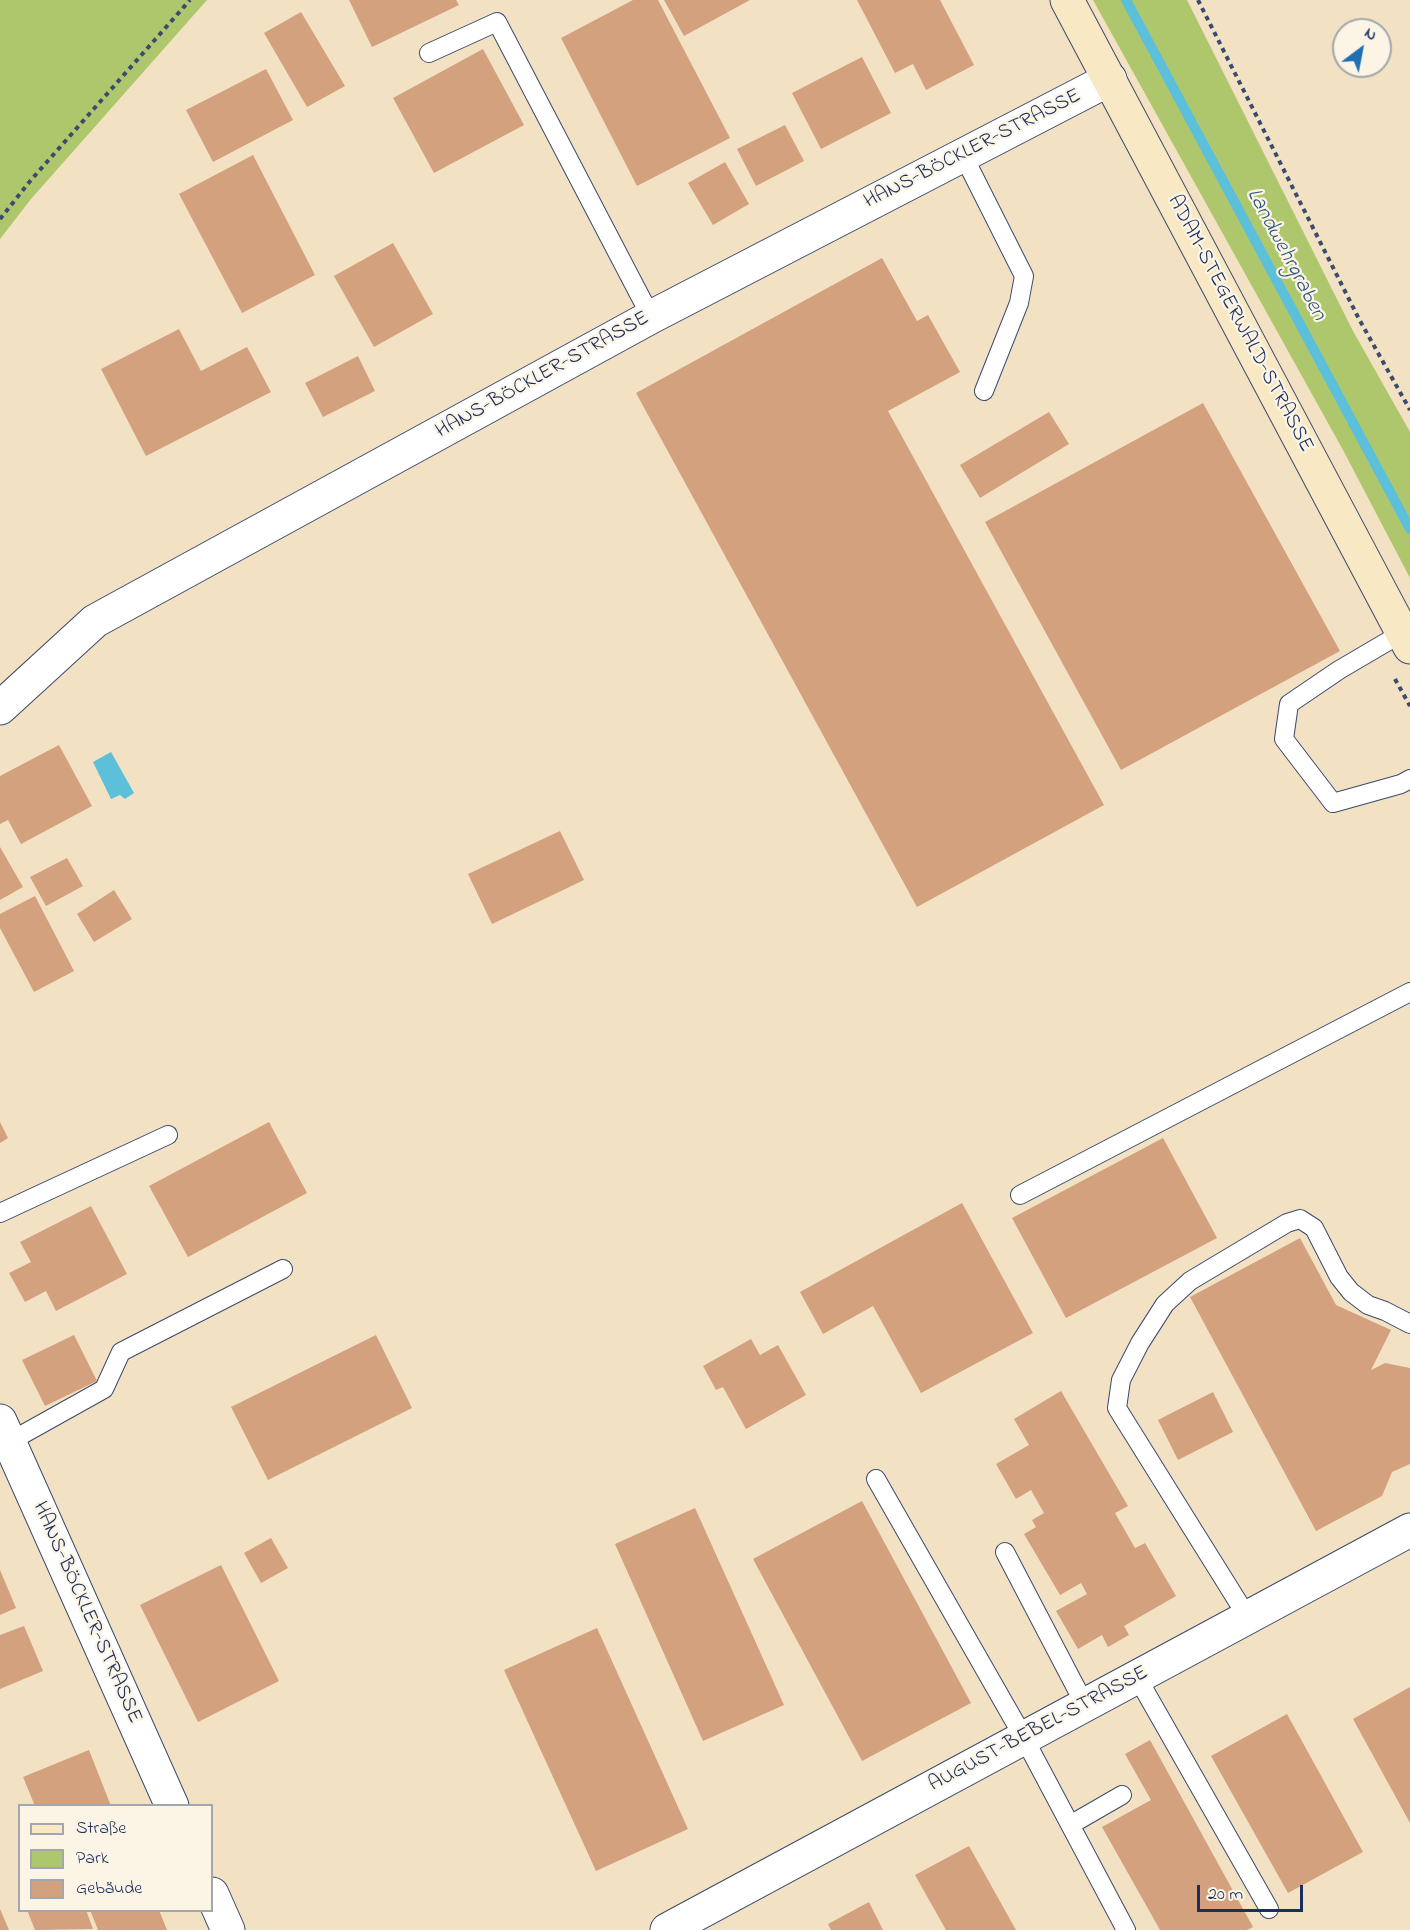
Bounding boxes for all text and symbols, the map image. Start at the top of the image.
north arrow [1332,18,1392,78]
text: N [1360,21,1381,47]
street label: HANS-BÖCKLER-STRASSE [860,84,1086,216]
water label: Landwehrgraben [1239,184,1331,326]
street label: ADAM-STEGERWALD-STRASSE [1160,191,1318,457]
street label: HANS-BÖCKLER-STRASSE [432,307,654,445]
street label: HANS-BÖCKLER-STRASSE [26,1498,146,1728]
street label: AUGUST-BEBEL-STRASSE [925,1661,1153,1799]
legend [18,1804,213,1912]
text: Straße [76,1816,126,1842]
text: Park [76,1846,109,1872]
scale bar [1200,1873,1306,1911]
text: Gebäude [76,1876,142,1902]
text: 20 m [1208,1882,1243,1908]

